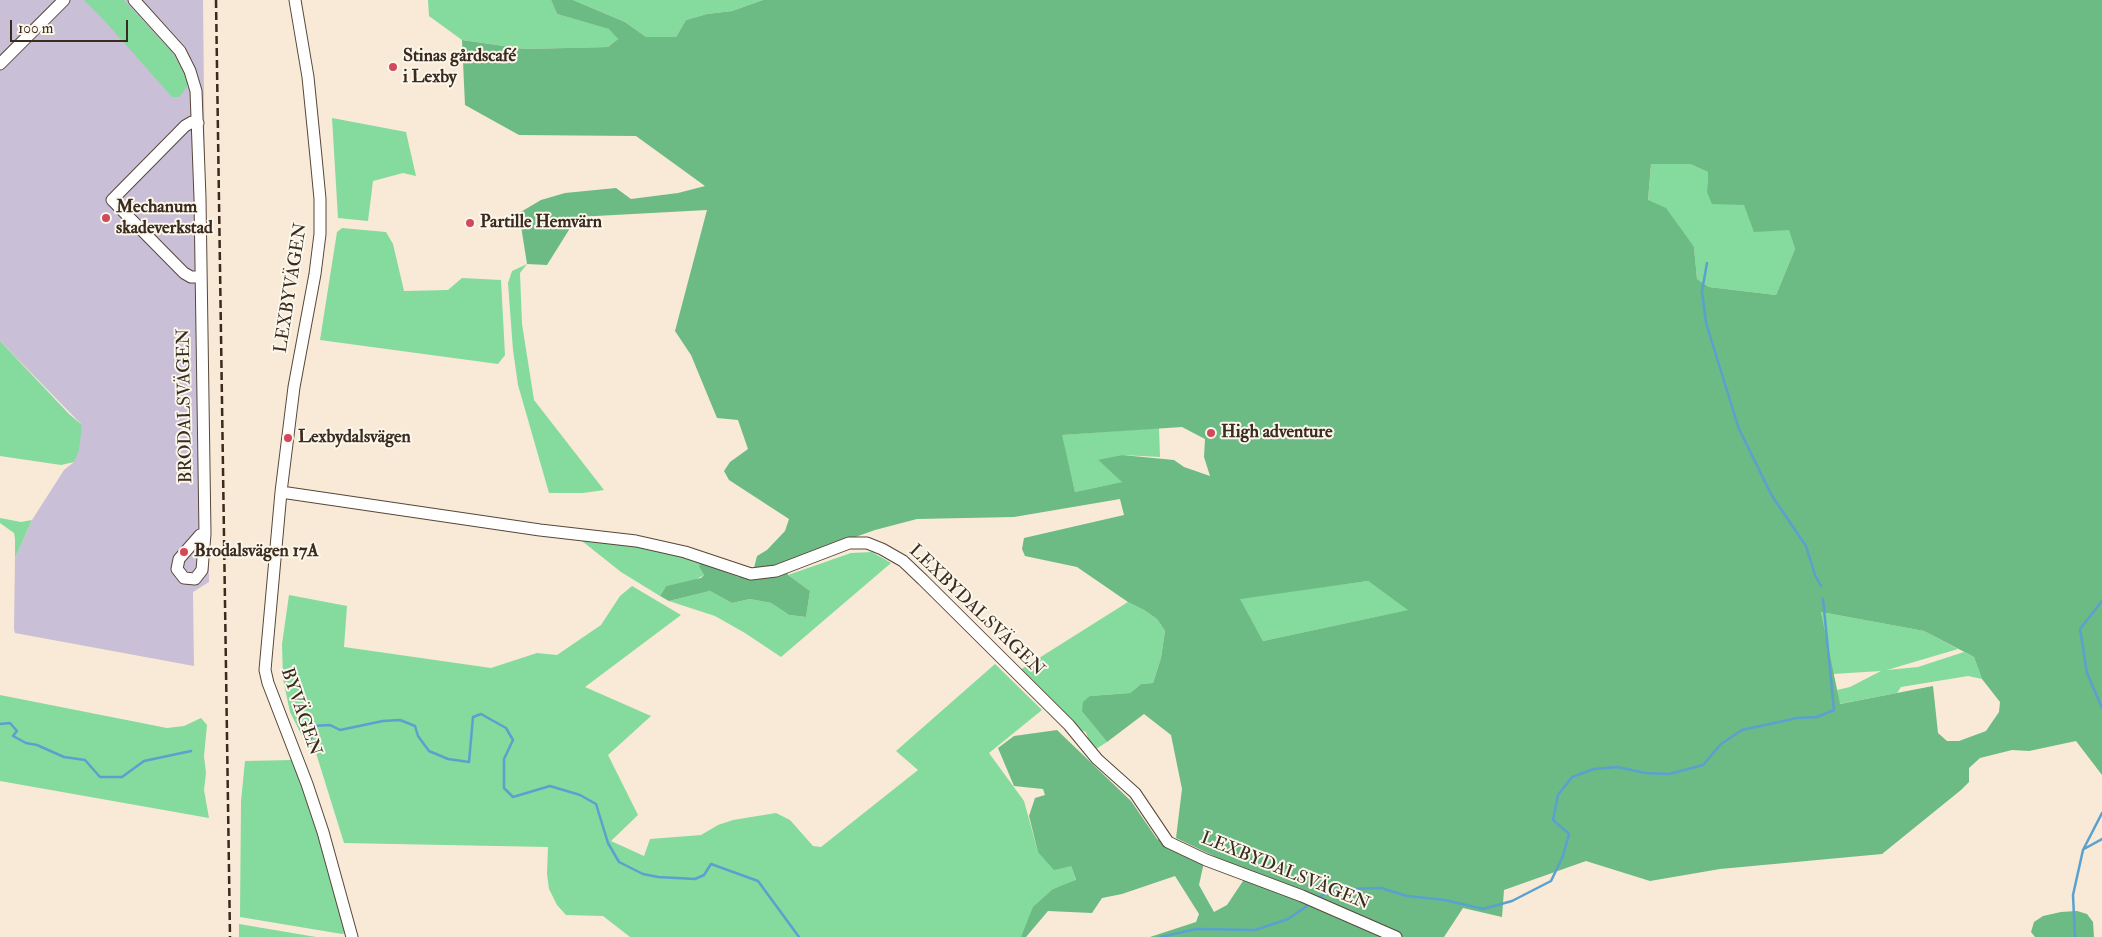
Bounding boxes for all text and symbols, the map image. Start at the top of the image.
scale bar [12,10,130,42]
text: 100 m [18,19,53,38]
place label: Stinas gårdscafé i Lexby [403,46,516,88]
marker: Stinas gårdscafé i Lexby [387,61,399,73]
place label: Mechanum skadeverkstad [116,197,213,240]
marker: Mechanum skadeverkstad [100,212,112,224]
place label: Partille Hemvärn [480,212,602,234]
marker: Partille Hemvärn [464,217,476,229]
street label: LEXBYVÄGEN [271,221,313,355]
street label: BRODALSVÄGEN [174,328,198,484]
place label: High adventure [1221,422,1333,444]
place label: Lexbydalsvägen [298,427,411,449]
marker: High adventure [1205,427,1217,439]
marker: Lexbydalsvägen [282,432,294,444]
place label: Brodalsvägen 17A [194,541,319,563]
street label: LEXBYDALSVÄGEN [904,541,1048,681]
marker: Brodalsvägen 17A [178,546,190,558]
street label: BYVÄGEN [275,665,325,759]
street label: LEXBYDALSVÄGEN [1197,828,1373,916]

